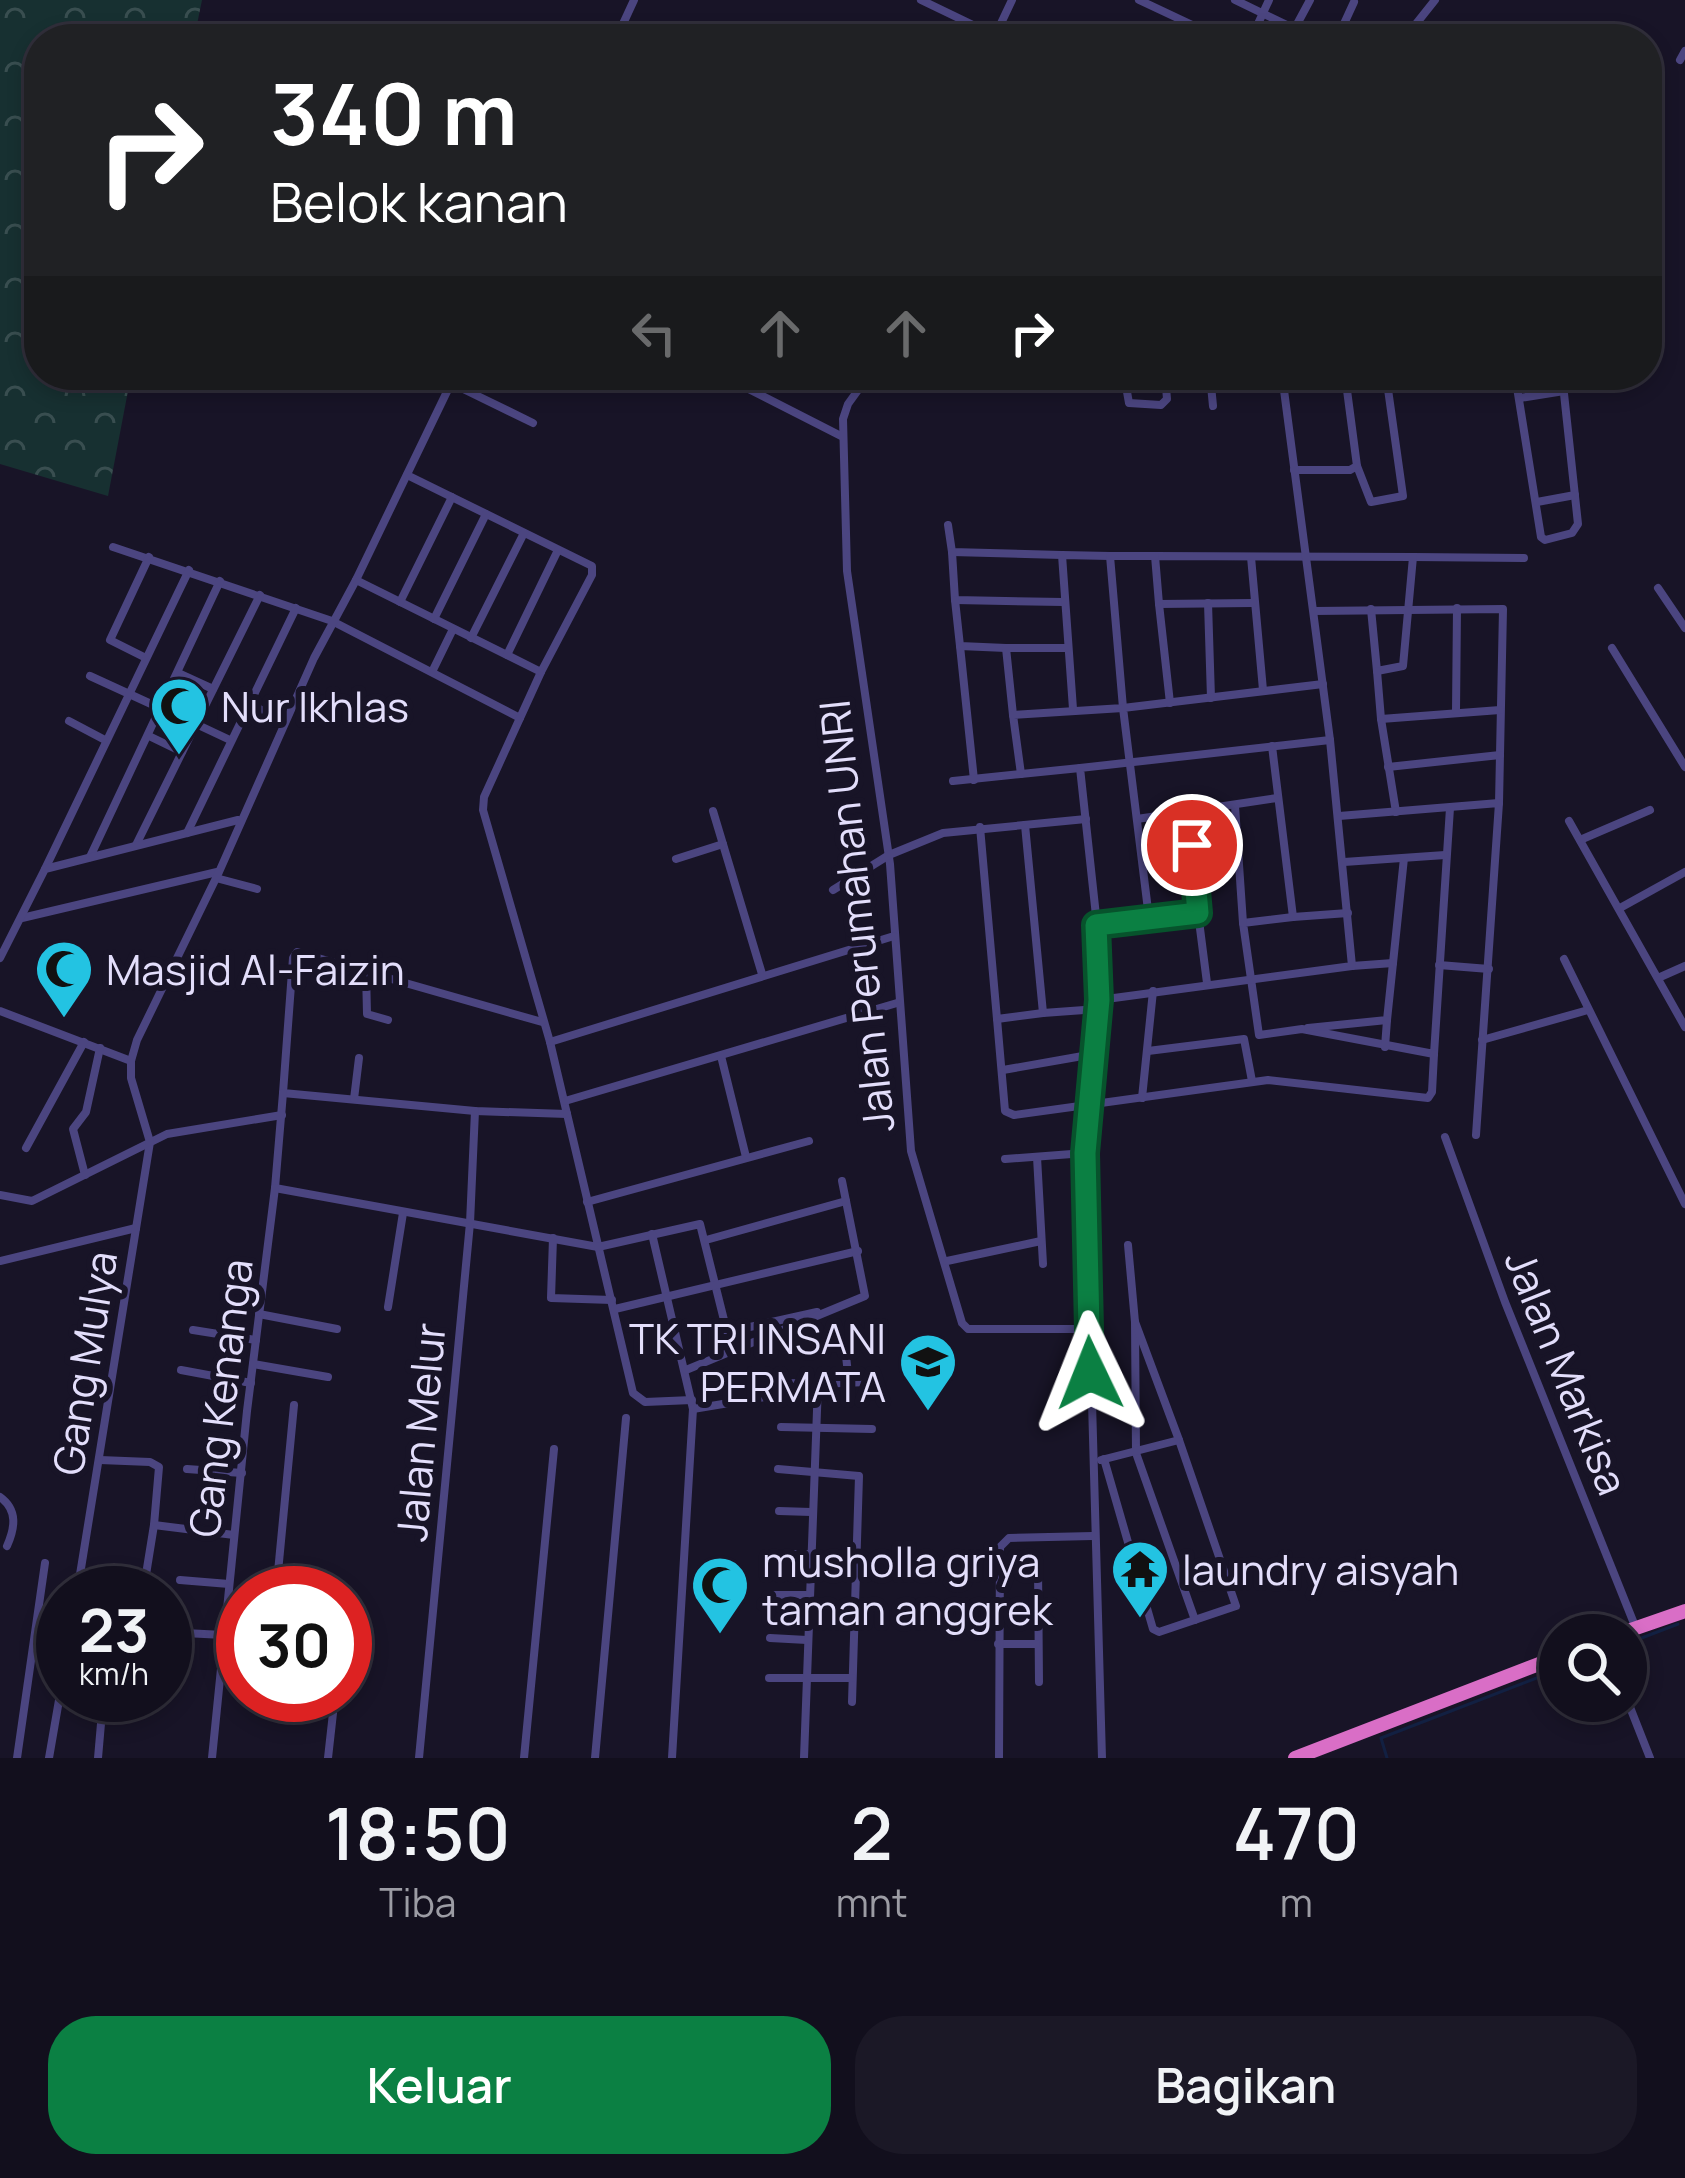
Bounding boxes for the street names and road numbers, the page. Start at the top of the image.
street label: Jalan Perumahan UNRI [804,697,908,1135]
street label: Jalan Markisa [1492,1241,1642,1503]
street label: Gang Mulya [38,1247,130,1479]
street label: Gang Kenanga [174,1256,266,1540]
street label: Jalan Melur [382,1320,458,1544]

